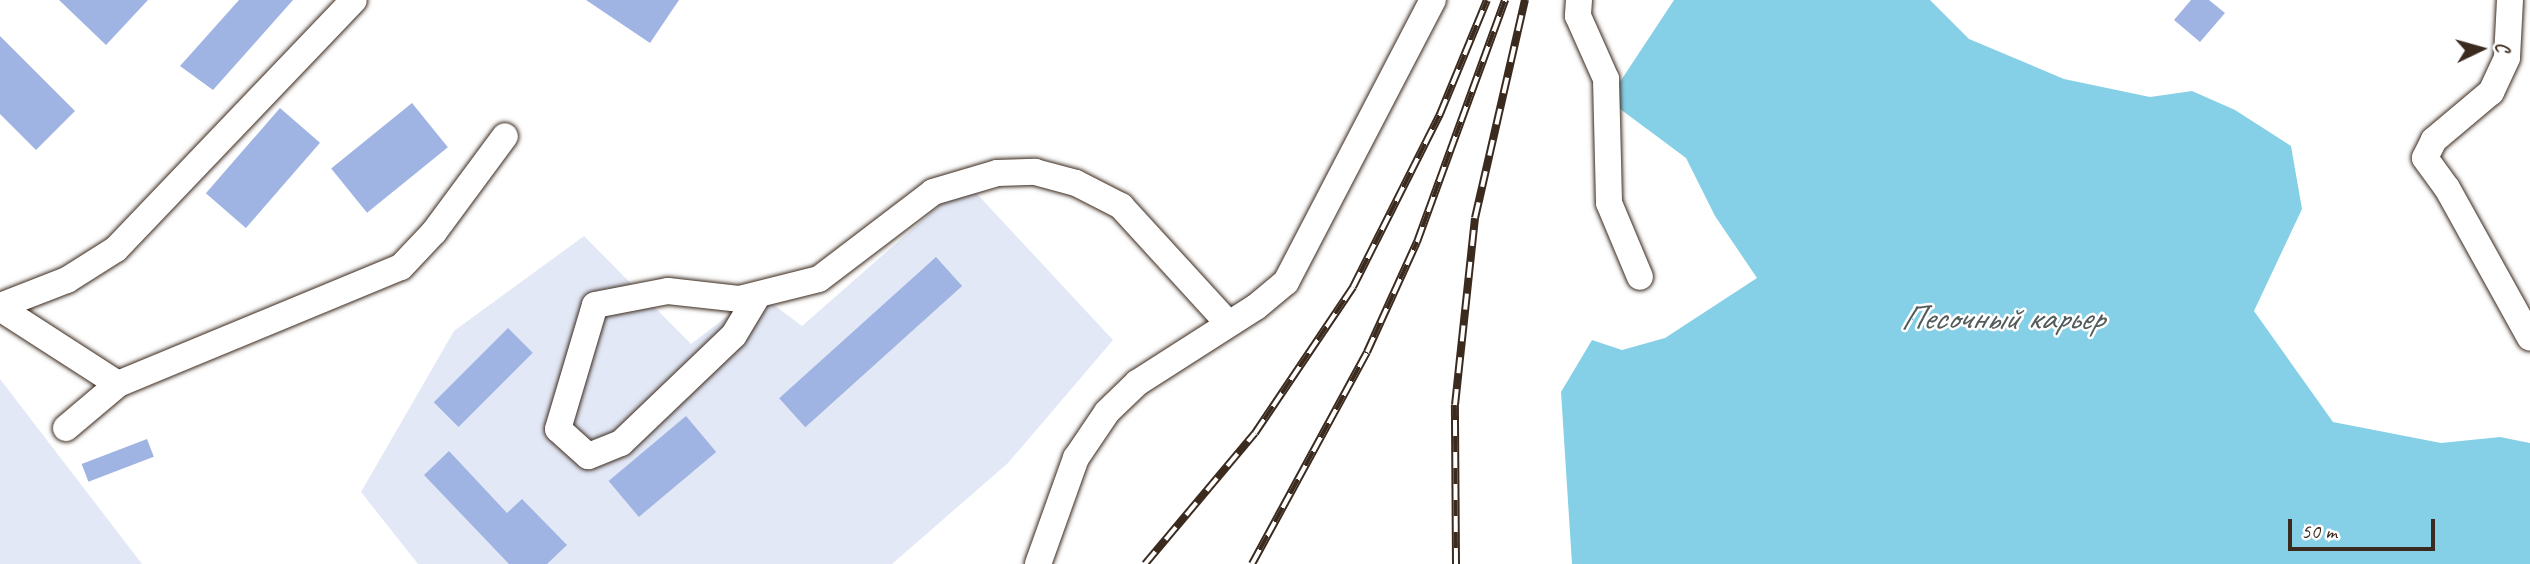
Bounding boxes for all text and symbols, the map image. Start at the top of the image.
north arrow [2446,14,2516,84]
text: С [2490,41,2514,53]
water label: Песочный карьер [1901,297,2103,339]
scale bar [2292,504,2439,548]
text: 50 m [2301,518,2337,544]

